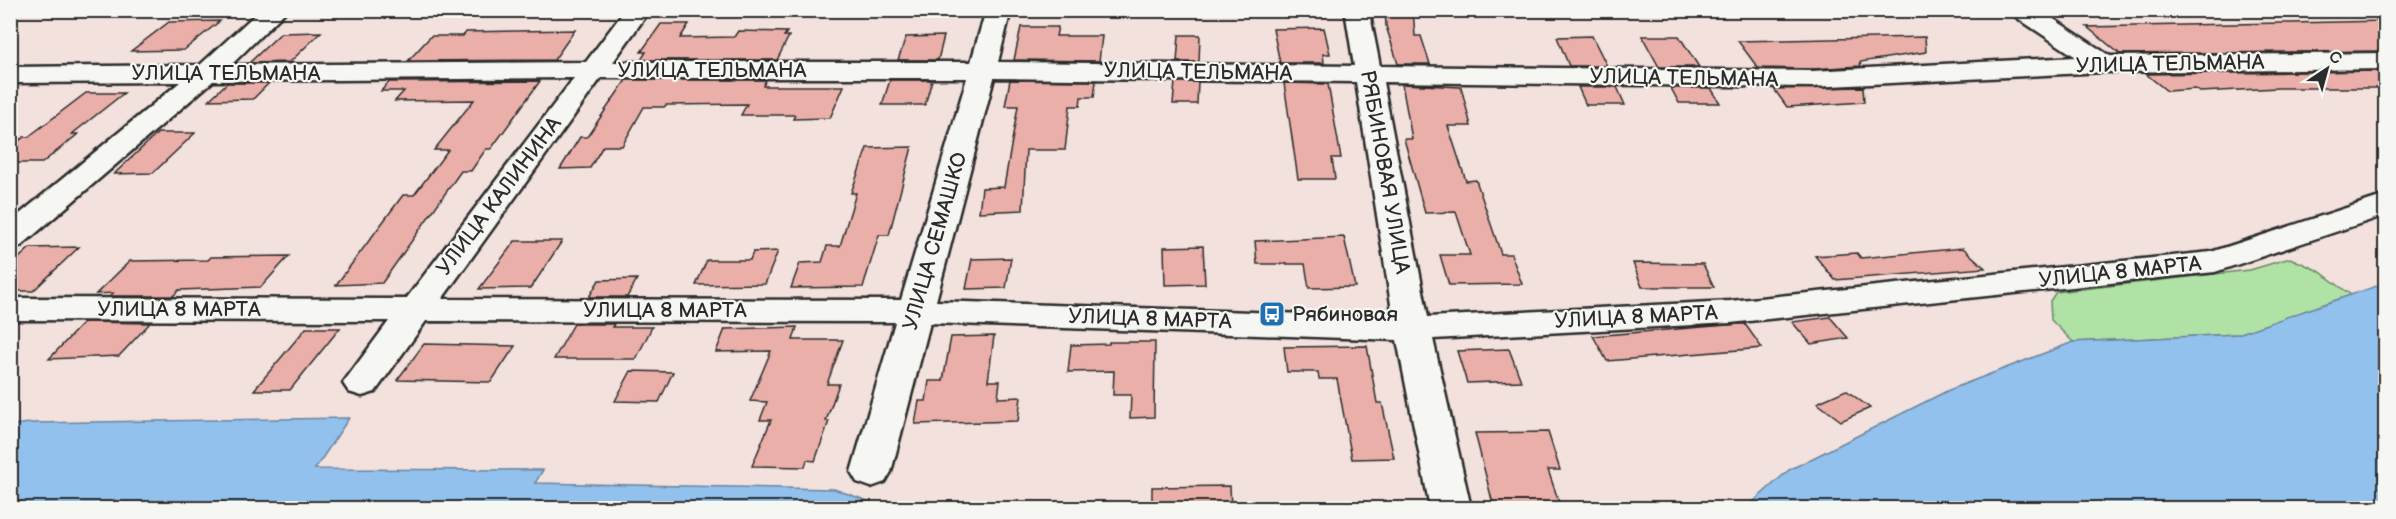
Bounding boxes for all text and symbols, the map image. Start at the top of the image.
north arrow [2297,39,2357,99]
text: С [2325,47,2345,69]
street label: УЛИЦА ТЕЛЬМАНА [2075,50,2265,78]
street label: УЛИЦА ТЕЛЬМАНА [618,58,807,83]
street label: УЛИЦА ТЕЛЬМАНА [1103,58,1293,86]
street label: УЛИЦА ТЕЛЬМАНА [132,61,321,86]
street label: УЛИЦА ТЕЛЬМАНА [1589,64,1779,92]
street label: РЯБИНОВАЯ УЛИЦА [1355,68,1415,276]
street label: УЛИЦА КАЛИНИНА [431,112,567,280]
street label: УЛИЦА СЕМАШКО [898,149,972,333]
street label: УЛИЦА 8 МАРТА [2037,251,2203,293]
street label: УЛИЦА 8 МАРТА [97,297,261,322]
street label: УЛИЦА 8 МАРТА [583,298,747,323]
bus stop icon: Рябиновая [1257,299,1287,329]
street label: УЛИЦА 8 МАРТА [1554,300,1719,334]
place label: Рябиновая [1292,302,1398,327]
street label: УЛИЦА 8 МАРТА [1068,304,1232,334]

